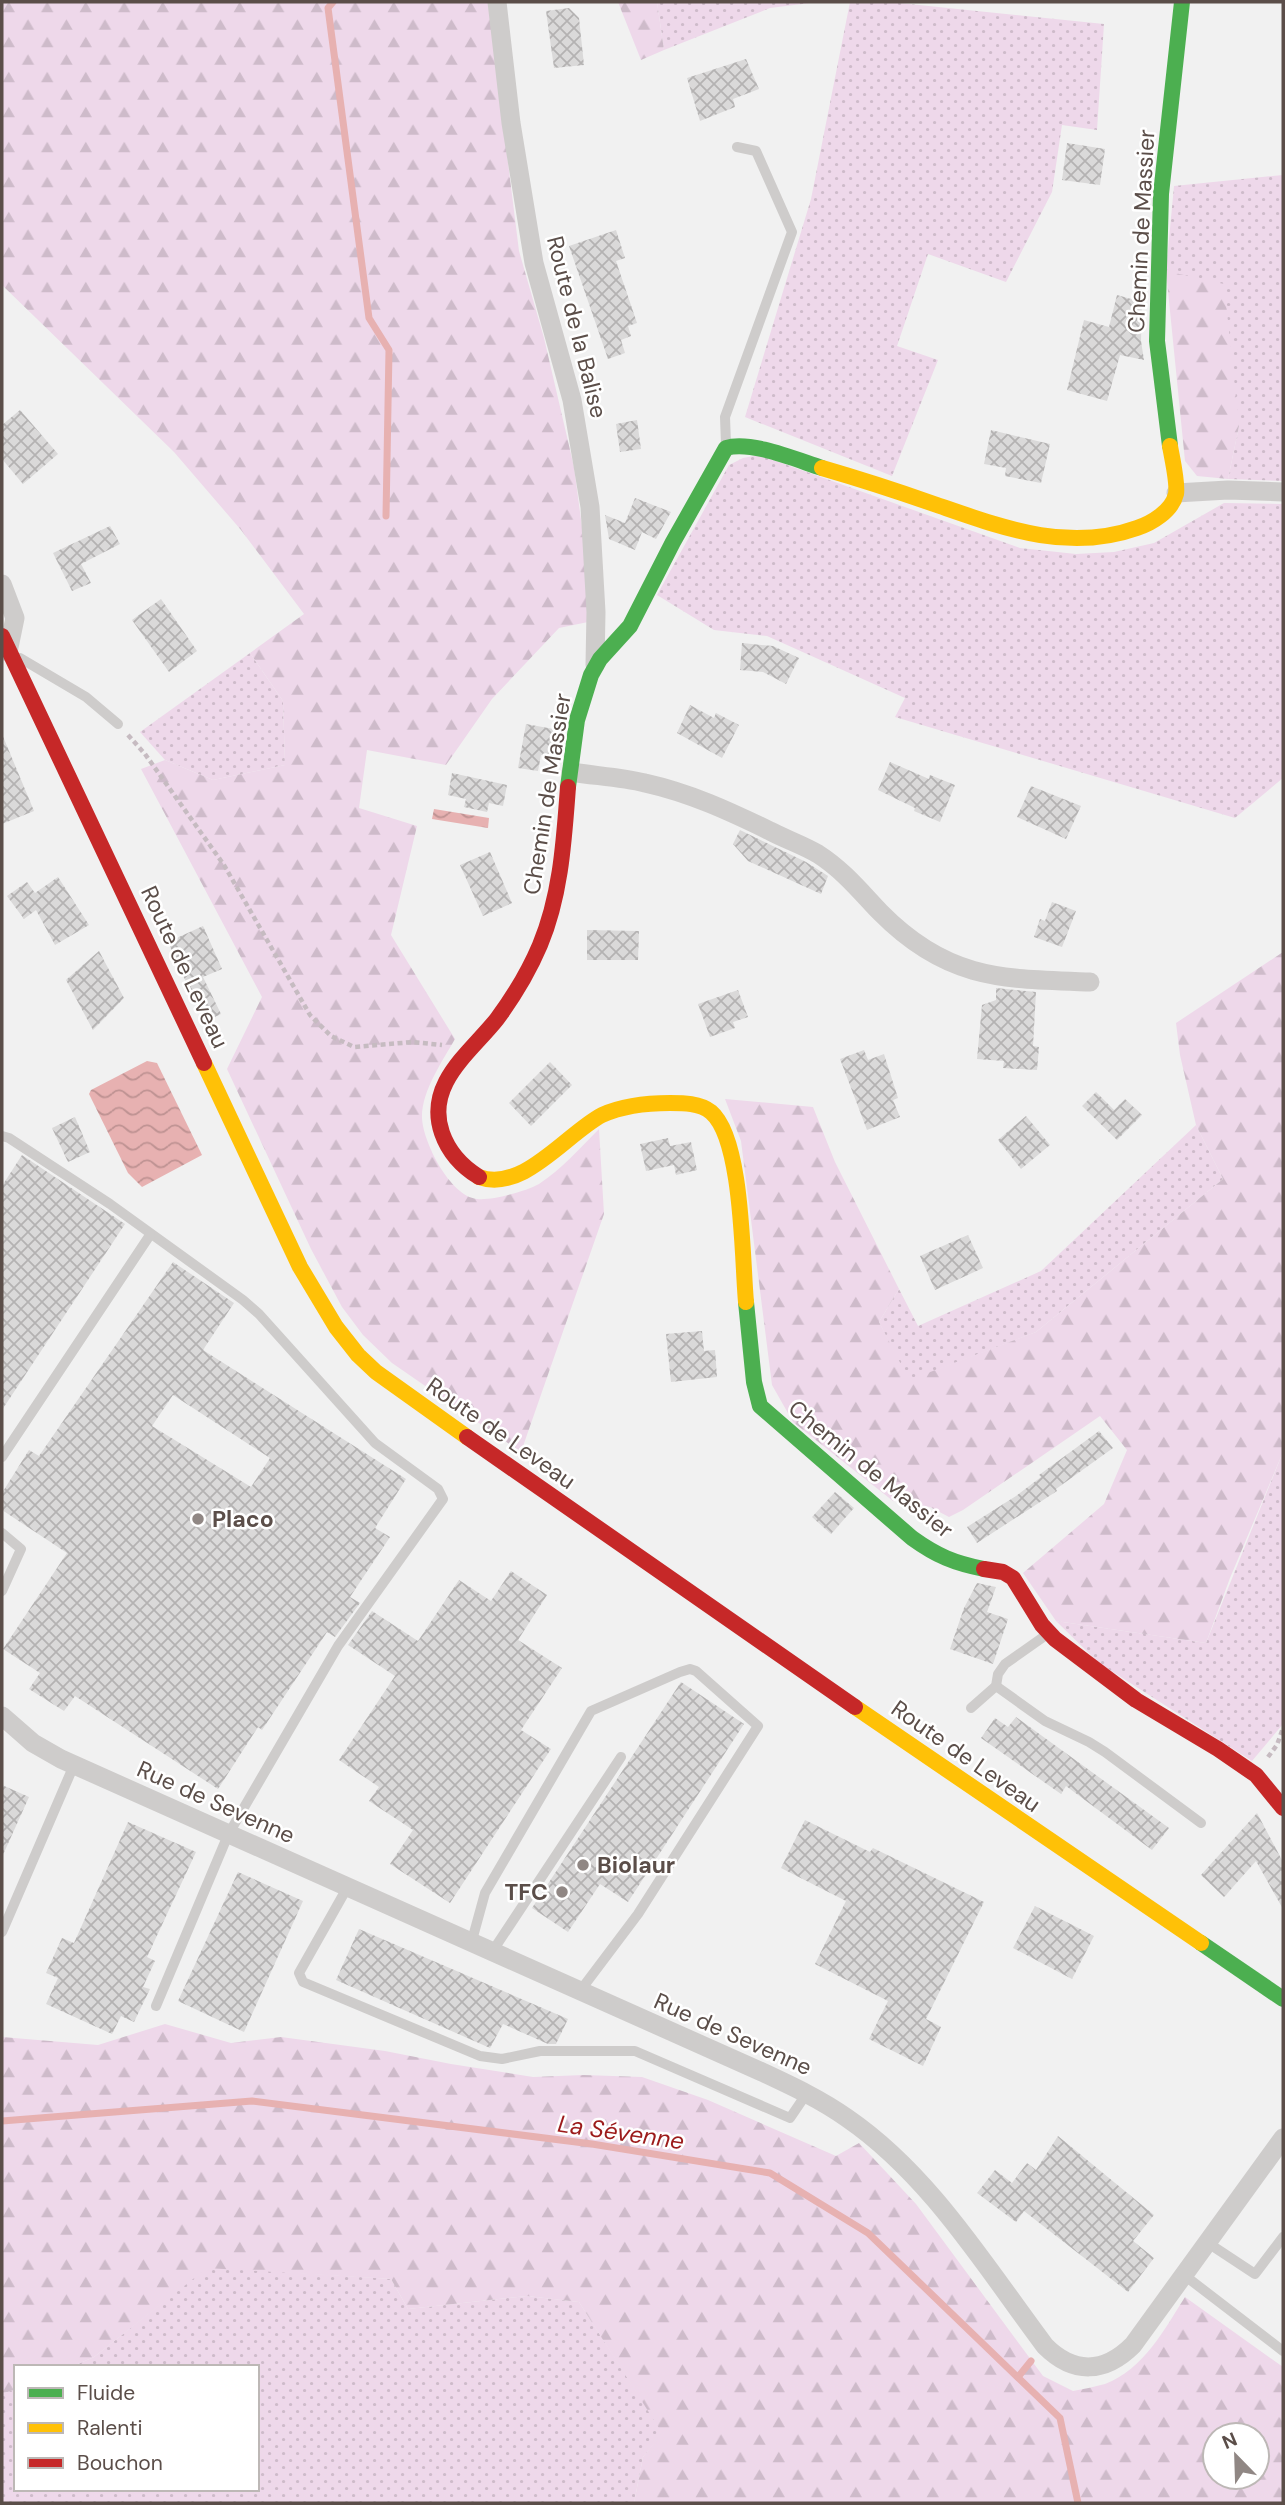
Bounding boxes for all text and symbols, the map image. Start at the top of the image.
street label: Chemin de Massier [1121,128,1161,334]
street label: Route de la Balise [540,233,614,421]
street label: Chemin de Massier [516,691,578,897]
street label: Route de Leveau [134,881,236,1053]
street label: Route de Leveau [420,1370,582,1496]
street label: Chemin de Massier [782,1393,960,1545]
place label: Placo [212,1504,274,1534]
marker: Placo [190,1511,206,1527]
street label: Route de Leveau [885,1693,1047,1819]
street label: Rue de Sevenne [132,1754,300,1850]
place label: Biolaur [597,1850,675,1880]
marker: Biolaur [575,1857,591,1873]
place label: TFC [505,1877,548,1907]
marker: TFC [554,1884,570,1900]
street label: Rue de Sevenne [649,1986,817,2082]
water label: La Sévenne [556,2108,686,2156]
legend [14,2365,259,2491]
text: Fluide [77,2379,135,2407]
text: Ralenti [77,2414,143,2442]
north arrow [1201,2421,1271,2491]
text: N [1218,2427,1241,2455]
text: Bouchon [77,2449,163,2477]

